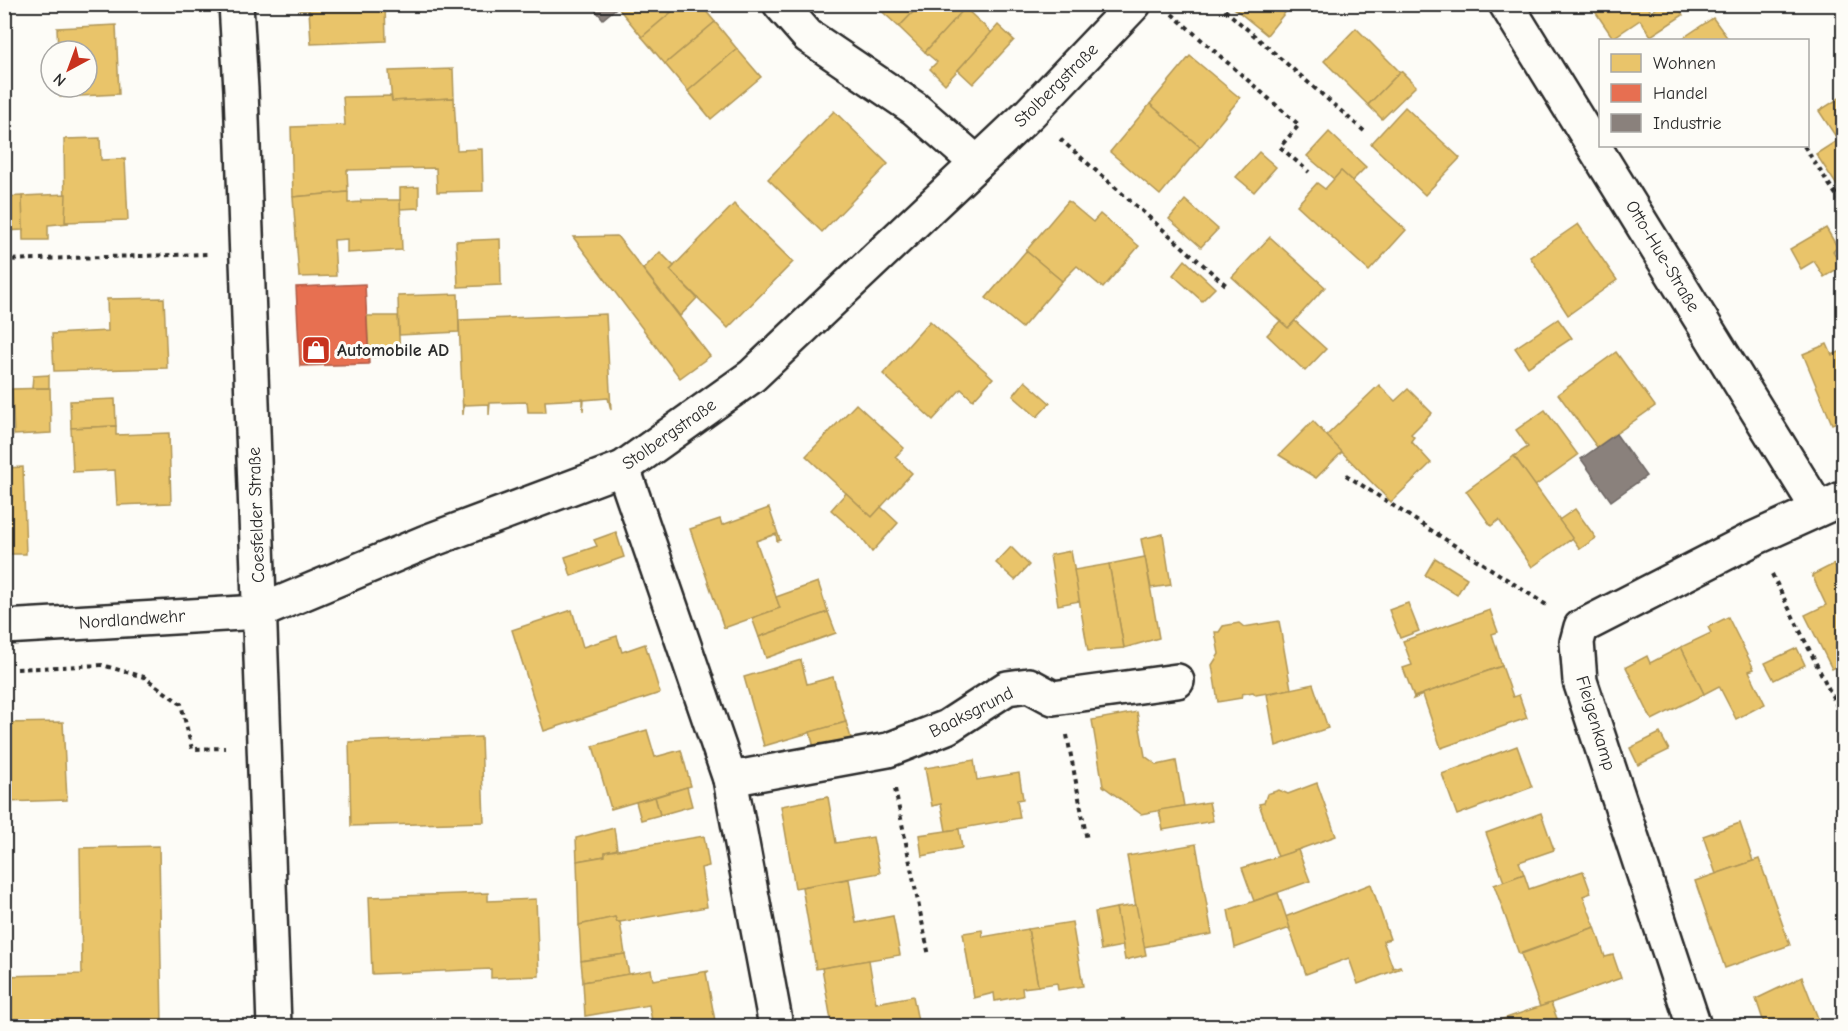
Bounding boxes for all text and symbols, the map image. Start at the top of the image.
north arrow [39,39,99,99]
street label: Stolbergstraße [1010,39,1103,132]
legend [1599,39,1809,147]
text: Wohnen [1653,53,1716,74]
text: N [50,69,70,90]
text: Handel [1653,83,1708,104]
text: Industrie [1653,113,1722,134]
street label: Otto-Hue-Straße [1621,197,1704,316]
shop icon: Automobile AD [300,334,332,366]
place label: Automobile AD [337,340,449,361]
street label: Stolbergstraße [618,394,720,475]
street label: Coesfelder Straße [244,447,269,583]
street label: Nordlandwehr [78,605,187,634]
street label: Fleigenkamp [1571,673,1620,773]
street label: Baaksgrund [926,682,1017,743]

